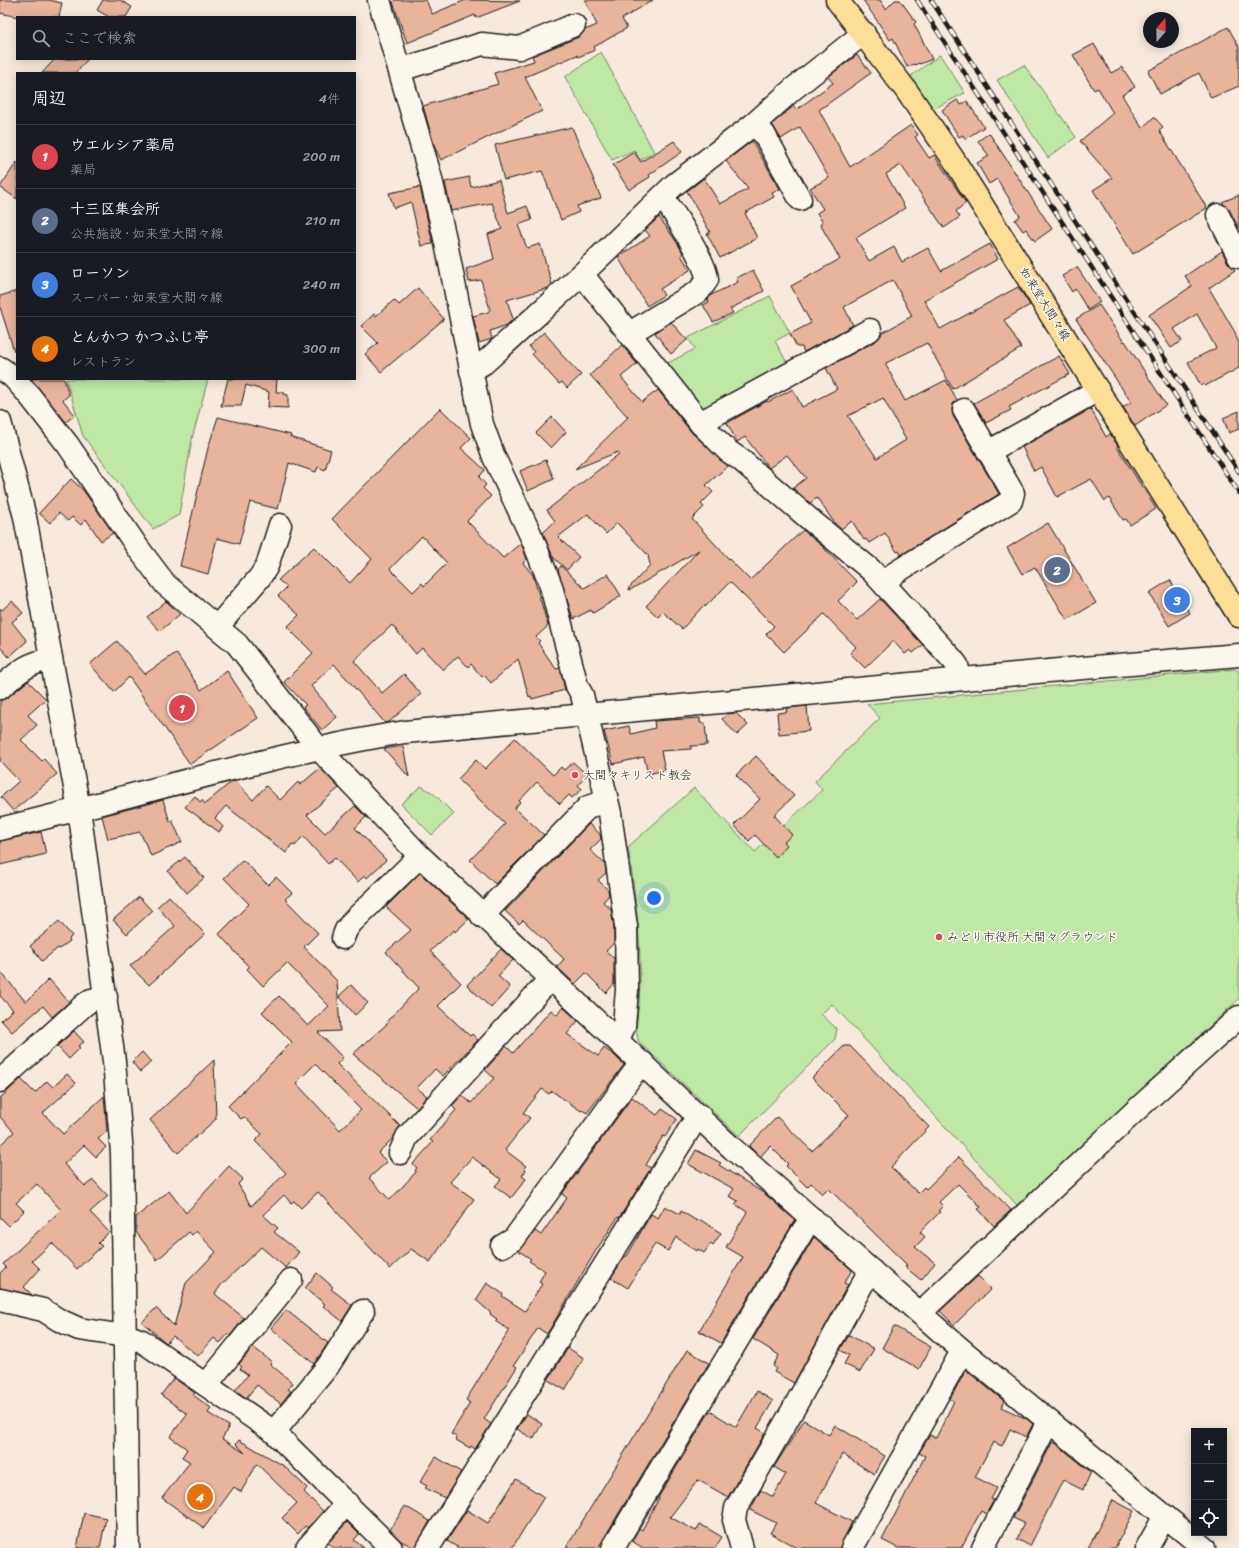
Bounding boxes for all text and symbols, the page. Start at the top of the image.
north arrow [1143,12,1179,48]
search box [16,16,356,60]
text: ここで検索 [62,25,137,51]
icon: search [30,27,52,49]
text: 周辺 [32,83,66,113]
text: 4件 [319,87,340,110]
text: ウエルシア薬局 [70,132,175,158]
text: 1 [42,145,48,168]
text: 200 m [303,145,340,168]
text: 薬局 [70,158,96,181]
text: 十三区集会所 [70,196,160,222]
text: 2 [41,209,49,232]
text: 210 m [305,209,340,232]
text: 公共施設 · 如来堂大間々線 [70,222,223,245]
text: ローソン [70,260,130,286]
street label: 如来堂大間々線 [1013,263,1077,345]
text: 3 [41,273,49,296]
text: 240 m [303,273,340,296]
text: スーパー · 如来堂大間々線 [70,286,223,309]
text: とんかつ かつふじ亭 [70,324,209,350]
text: 4 [41,337,49,360]
text: 300 m [303,337,340,360]
text: レストラン [70,350,136,373]
pin: 2 [1044,555,1070,585]
pin: 3 [1164,585,1190,615]
pin: 1 [169,693,195,723]
place label: 大間々キリスト教会 [583,764,692,786]
marker: 大間々キリスト教会 [570,770,580,780]
your location [644,888,664,908]
place label: みどり市役所 大間々グラウンド [947,926,1118,948]
marker: みどり市役所 大間々グラウンド [934,932,944,942]
map controls [1191,1428,1227,1536]
button: + [1191,1428,1227,1464]
button: − [1191,1464,1227,1500]
pin: 4 [187,1482,213,1512]
button: locate [1191,1500,1227,1536]

